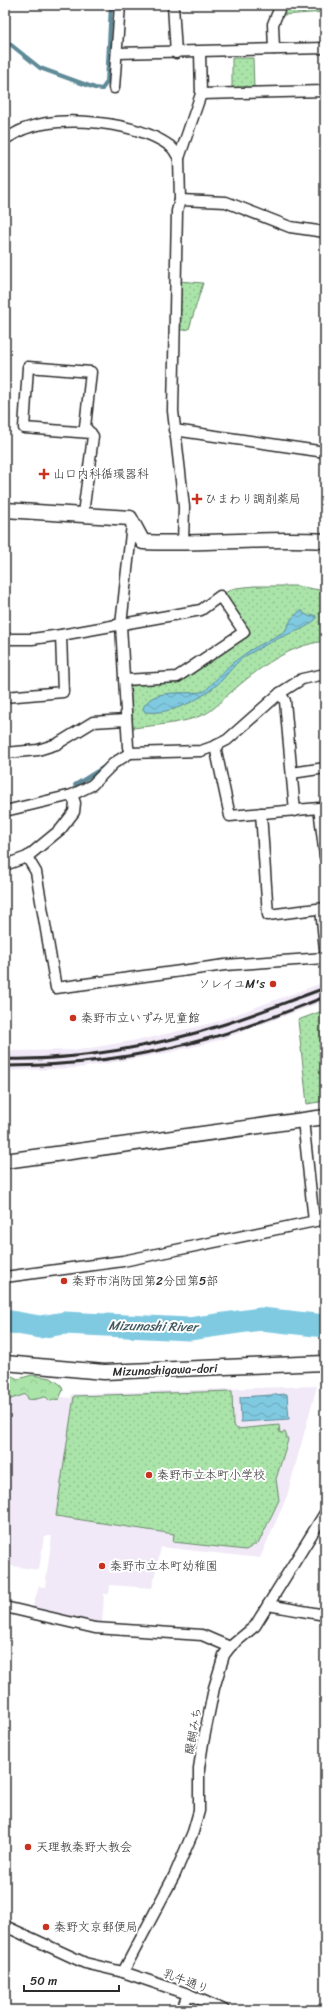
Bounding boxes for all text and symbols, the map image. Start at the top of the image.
place label: 山口内科循環器科 [53,463,149,485]
marker: 山口内科循環器科 [38,468,50,480]
place label: ひまわり調剤薬局 [205,488,301,510]
marker: ひまわり調剤薬局 [192,494,202,504]
place label: ソレイユM's [198,973,265,995]
marker: ソレイユM's [268,979,278,989]
place label: 秦野市立いずみ児童館 [81,1007,200,1029]
marker: 秦野市立いずみ児童館 [68,1013,78,1023]
place label: 秦野市消防団第2分団第5部 [72,1270,218,1292]
marker: 秦野市消防団第2分団第5部 [59,1276,69,1286]
water label: Mizunashi River [108,1314,200,1338]
street label: Mizunashigawa-dori [112,1357,218,1383]
place label: 秦野市立本町小学校 [157,1464,265,1486]
marker: 秦野市立本町小学校 [144,1470,154,1480]
place label: 秦野市立本町幼稚園 [110,1555,218,1577]
marker: 秦野市立本町幼稚園 [97,1561,107,1571]
street label: 醍醐みち [178,1706,208,1756]
place label: 天理教秦野大教会 [36,1836,132,1858]
marker: 天理教秦野大教会 [23,1842,33,1852]
place label: 秦野文京郵便局 [54,1916,138,1938]
marker: 秦野文京郵便局 [41,1922,51,1932]
street label: 乳牛通り [160,1962,212,2000]
scale bar [24,1967,119,1993]
text: 50 m [30,1970,57,1992]

